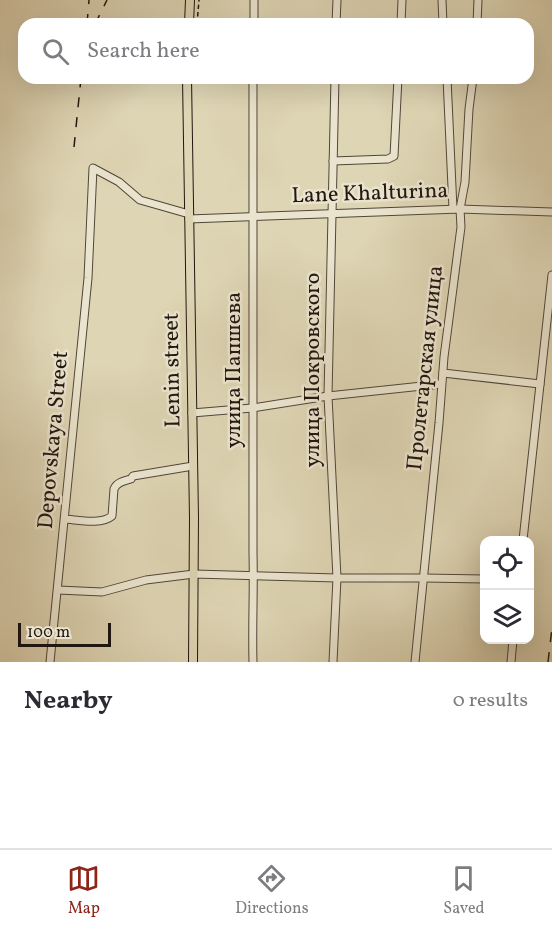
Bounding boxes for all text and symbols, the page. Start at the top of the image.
search box [18,18,534,84]
icon: search [39,35,72,68]
text: Search here [87,36,200,67]
street label: Lane Khalturina [291,176,449,212]
street label: Пролетарская улица [400,264,452,472]
street label: улица Покровского [298,273,329,467]
street label: улица Папшева [219,292,250,448]
street label: Lenin street [156,312,190,428]
street label: Depovskaya Street [31,349,77,530]
map controls [480,536,534,644]
button: locate [480,536,534,590]
button: layers [480,590,534,644]
scale bar [18,620,111,648]
text: 100 m [27,622,70,644]
text: Nearby [24,683,113,719]
text: 0 results [453,687,528,715]
tab: Map [67,862,100,920]
tab: Directions [235,862,309,920]
tab: Saved [443,862,485,920]

